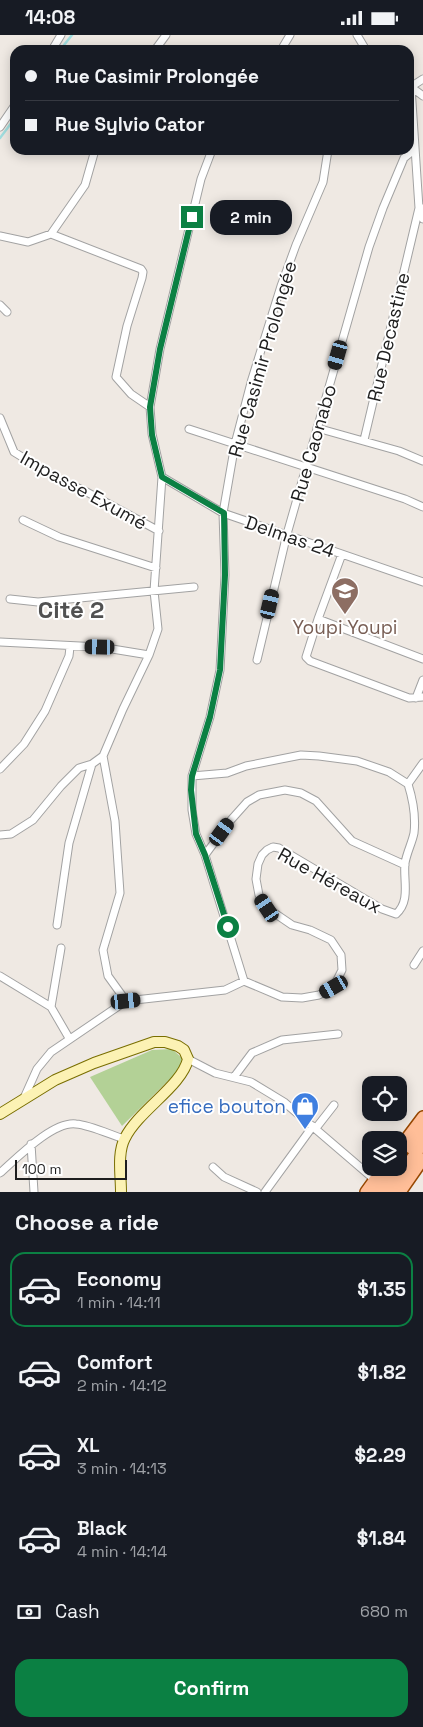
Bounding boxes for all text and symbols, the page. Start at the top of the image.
text: 14:08 [25,5,75,30]
text: Rue Casimir Prolongée [55,64,259,89]
text: Rue Sylvio Cator [55,112,205,137]
callout: 2 min [210,199,292,235]
route end [181,206,203,228]
text: 2 min [230,207,272,228]
street label: Rue Casimir Prolongée [222,258,303,460]
street label: Rue Decastine [361,270,416,404]
car [326,339,349,371]
street label: Rue Caonabo [285,382,342,505]
street label: Impasse Exumé [16,445,152,536]
street label: Delmas 24 [242,509,338,564]
school or university icon: Youpi Youpi [330,576,360,615]
car [259,588,280,620]
district label: Cité 2 [38,594,104,625]
place label: Youpi Youpi [292,615,398,640]
car [84,639,115,655]
car [207,815,236,849]
street label: Rue Héreaux [273,842,386,919]
car [252,891,281,925]
route start [217,916,239,938]
car [317,973,350,1001]
car [110,992,141,1010]
map controls [362,1076,407,1176]
button: locate [362,1076,407,1121]
shop icon: efice bouton [290,1091,320,1130]
place label: efice bouton [168,1094,286,1119]
button: layers [362,1131,407,1176]
scale bar [15,1157,128,1180]
text: 100 m [22,1160,61,1178]
text: Choose a ride [15,1208,159,1236]
icon: car [17,1267,62,1312]
text: Economy [77,1267,161,1292]
text: $1.35 [357,1277,406,1302]
text: 1 min · 14:11 [77,1292,161,1313]
icon: car [17,1350,62,1395]
text: Comfort [77,1350,153,1375]
text: $1.82 [358,1360,406,1385]
text: 2 min · 14:12 [77,1375,167,1396]
icon: car [17,1433,62,1478]
text: XL [77,1433,100,1458]
text: $2.29 [355,1443,406,1468]
text: 3 min · 14:13 [77,1458,167,1479]
icon: car [17,1516,62,1561]
text: Black [77,1516,127,1541]
text: $1.84 [357,1526,406,1551]
text: 4 min · 14:14 [77,1541,167,1562]
icon: cash [15,1598,43,1626]
text: Cash [55,1599,100,1624]
text: 680 m [360,1601,408,1622]
button: Confirm [15,1659,408,1717]

